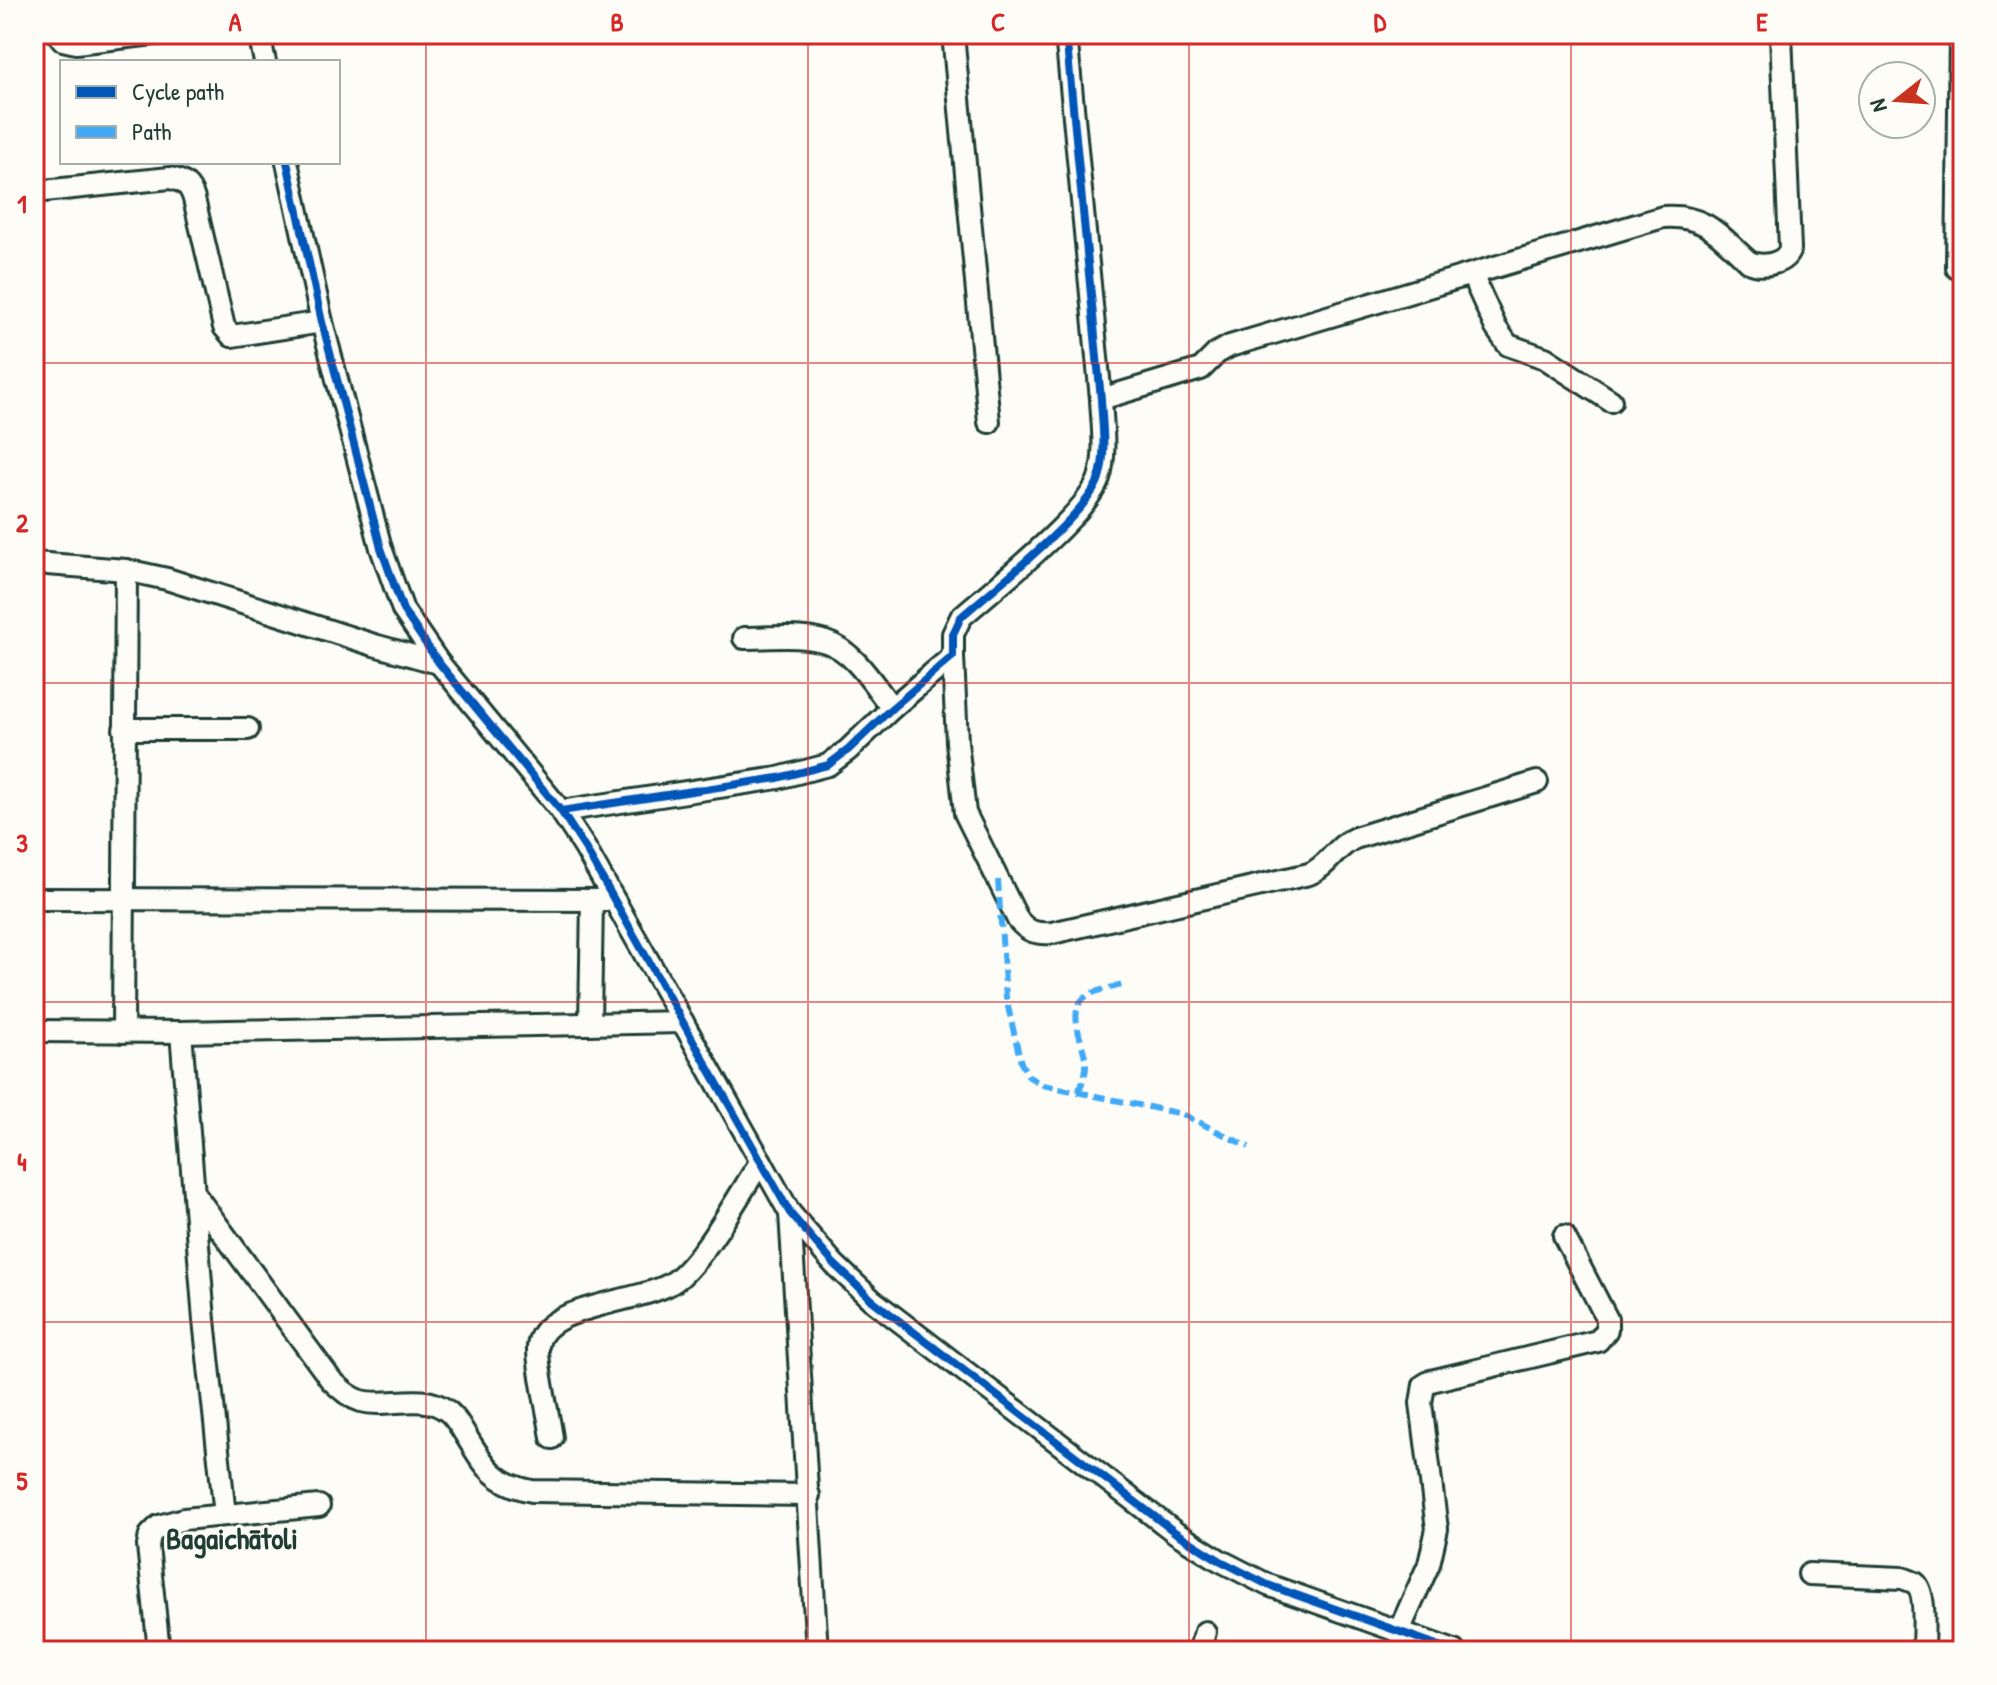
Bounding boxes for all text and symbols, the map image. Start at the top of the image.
text: A [229,4,242,39]
text: B [610,4,624,39]
text: C [991,4,1005,39]
text: D [1374,4,1387,39]
text: E [1756,4,1768,39]
legend [60,60,340,164]
north arrow [1857,60,1937,140]
text: Cycle path [132,75,224,107]
text: N [1862,96,1894,116]
text: Path [132,115,171,147]
text: 1 [17,186,27,221]
text: 2 [16,505,29,540]
text: 3 [16,825,28,860]
text: 4 [17,1144,27,1179]
text: 5 [17,1463,28,1498]
district label: Bagaichātoli [166,1518,298,1559]

